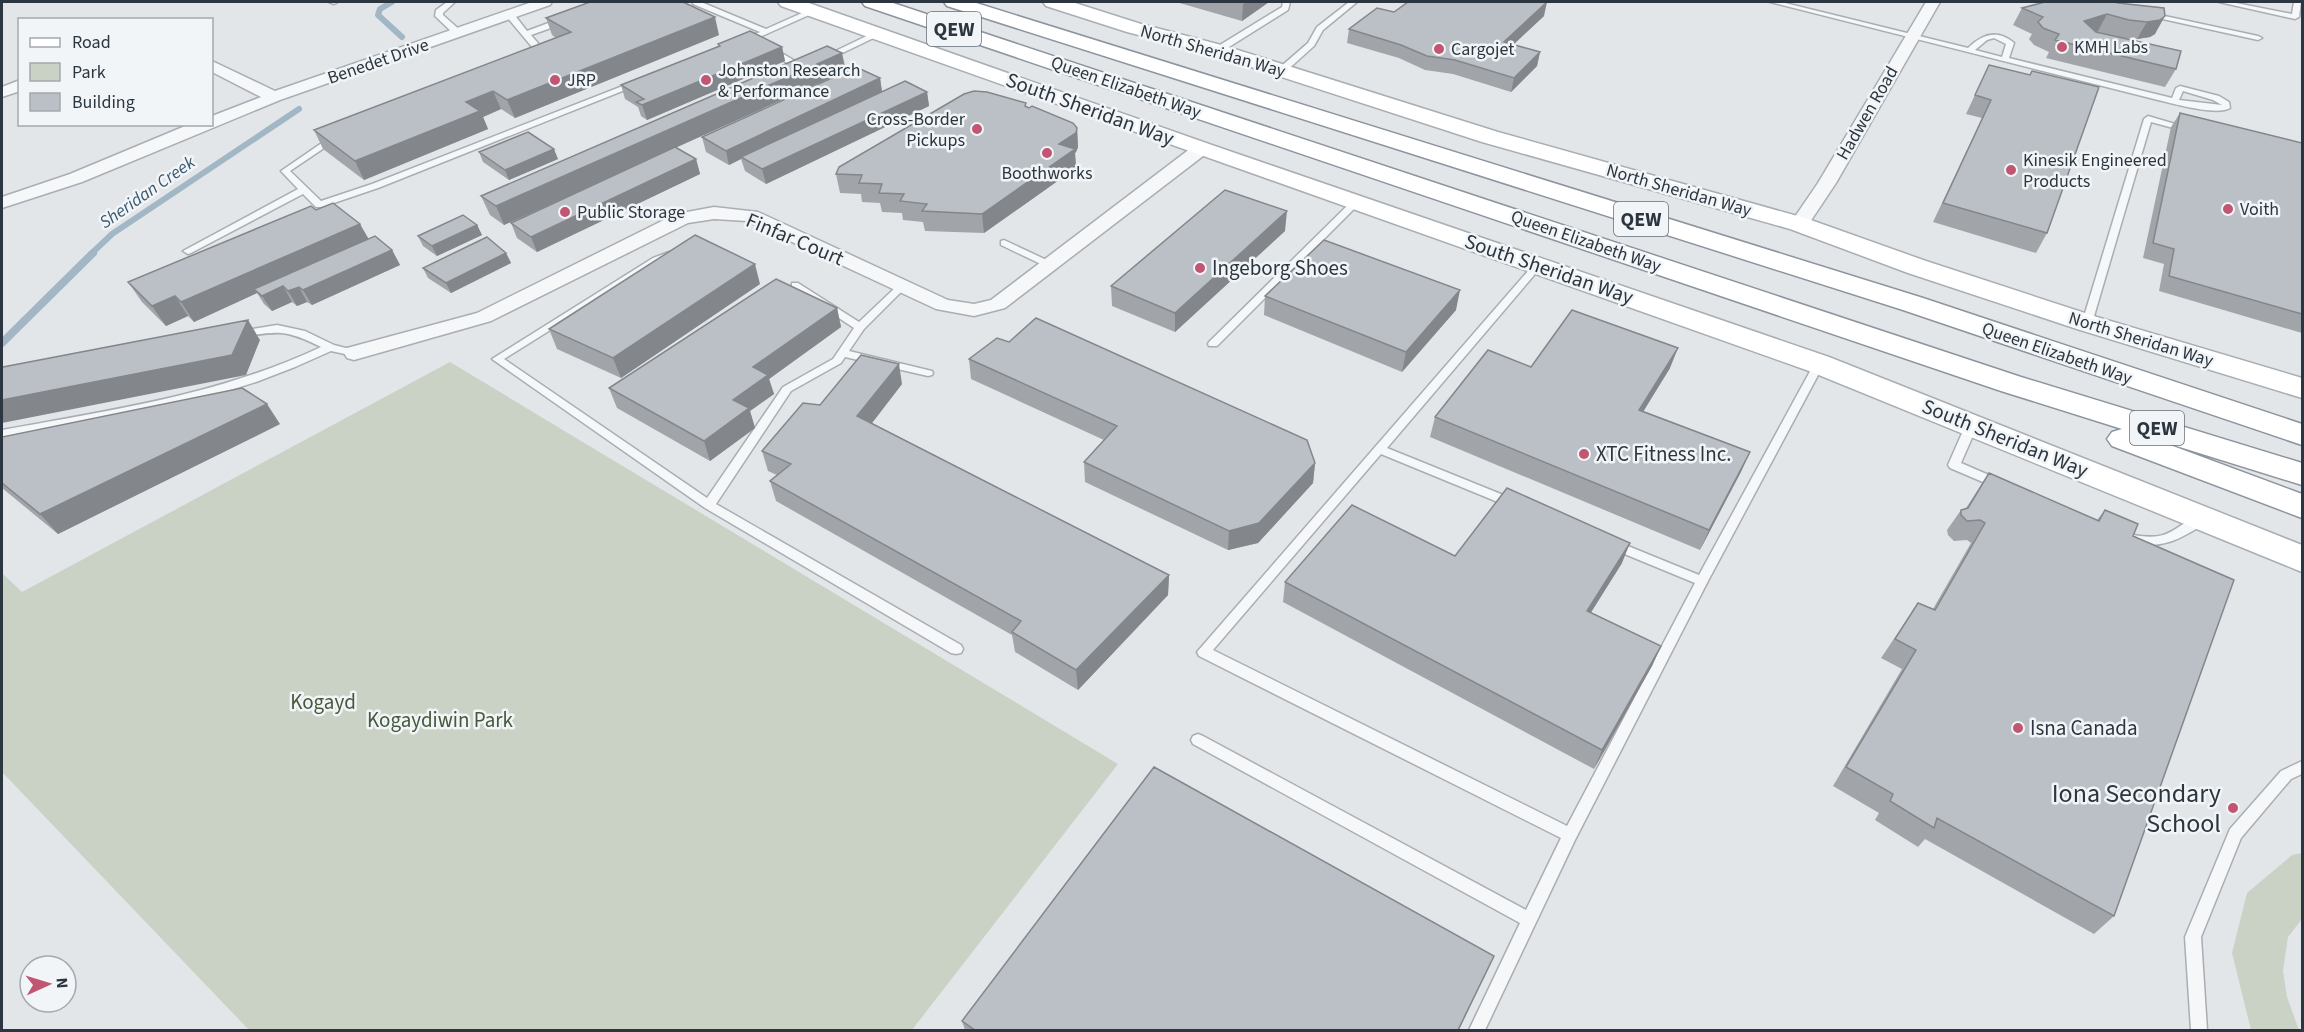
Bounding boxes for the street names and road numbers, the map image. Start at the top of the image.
road number: QEW [927,12,981,46]
street label: North Sheridan Way [1137,19,1289,84]
street label: Benedet Drive [324,32,432,91]
street label: Queen Elizabeth Way [1047,50,1205,125]
street label: Hadwen Road [1830,62,1904,165]
street label: South Sheridan Way [1002,65,1178,153]
street label: North Sheridan Way [1603,158,1755,223]
road number: QEW [1614,202,1668,236]
street label: Queen Elizabeth Way [1507,204,1665,279]
street label: Finfar Court [741,205,849,273]
street label: South Sheridan Way [1461,226,1638,312]
street label: North Sheridan Way [2065,306,2217,374]
street label: Queen Elizabeth Way [1978,316,2136,391]
street label: South Sheridan Way [1917,391,2093,485]
road number: QEW [2130,411,2184,445]

